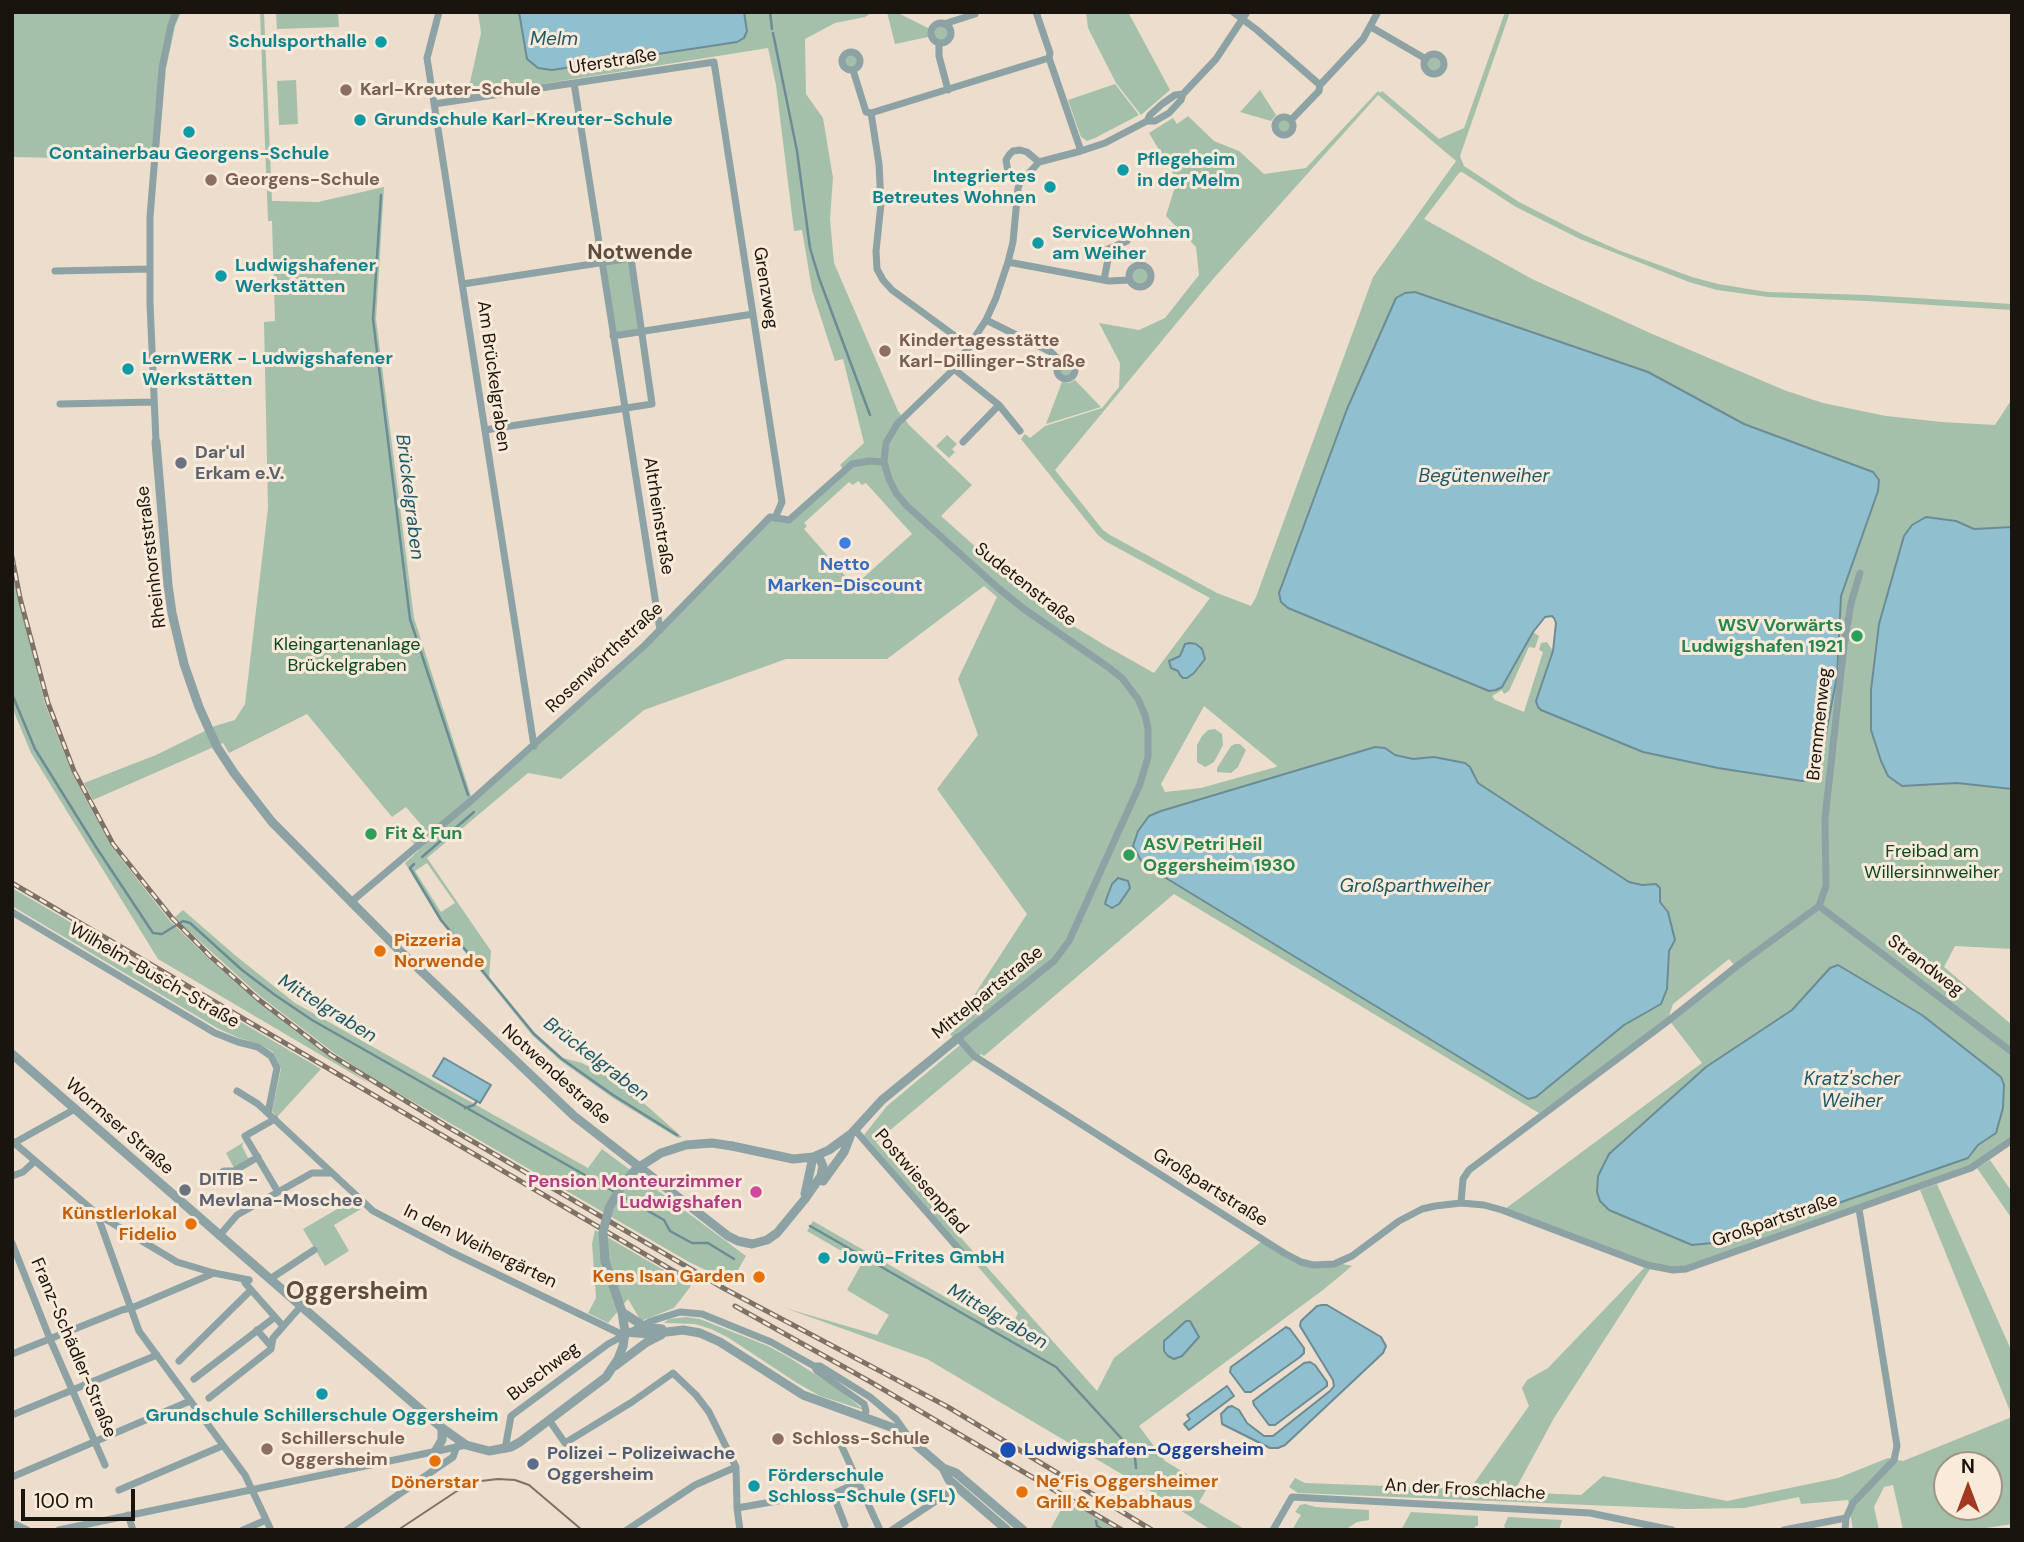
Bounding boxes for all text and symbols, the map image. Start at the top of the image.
water label: Melm [530,29,578,51]
place label: Schulsporthalle [229,31,367,53]
marker: Schulsporthalle [373,34,389,50]
street label: Uferstraße [568,44,658,80]
place label: Karl-Kreuter-Schule [360,79,541,101]
marker: Karl-Kreuter-Schule [338,82,354,98]
place label: Grundschule Karl-Kreuter-Schule [374,109,673,131]
marker: Grundschule Karl-Kreuter-Schule [352,112,368,128]
marker: Containerbau Georgens-Schule [181,124,197,140]
place label: Containerbau Georgens-Schule [49,143,329,165]
place label: Pflegeheim in der Melm [1137,149,1240,192]
marker: Pflegeheim in der Melm [1115,162,1131,178]
place label: Integriertes Betreutes Wohnen [872,166,1036,208]
place label: Georgens-Schule [225,169,380,191]
marker: Georgens-Schule [203,172,219,188]
marker: Integriertes Betreutes Wohnen [1042,179,1058,195]
place label: ServiceWohnen am Weiher [1052,222,1190,264]
marker: ServiceWohnen am Weiher [1030,235,1046,251]
district label: Notwende [587,240,693,266]
street label: Grenzweg [748,246,782,330]
place label: Ludwigshafener Werkstätten [235,255,376,298]
marker: Ludwigshafener Werkstätten [213,268,229,284]
street label: Am Brückelgraben [472,299,514,453]
place label: Kindertagesstätte Karl-Dillinger-Straße [899,330,1086,372]
marker: Kindertagesstätte Karl-Dillinger-Straße [877,343,893,359]
place label: LernWERK - Ludwigshafener Werkstätten [142,348,393,390]
marker: LernWERK - Ludwigshafener Werkstätten [120,361,136,377]
water label: Brückelgraben [390,433,428,561]
place label: Dar'ul Erkam e.V. [195,442,284,484]
marker: Dar'ul Erkam e.V. [173,455,189,471]
street label: Altrheinstraße [638,456,678,576]
water label: Begütenweiher [1419,466,1549,488]
street label: Rheinhorststraße [133,485,171,629]
marker: Netto Marken-Discount [837,535,853,551]
street label: Sudetenstraße [970,539,1080,631]
place label: Netto Marken-Discount [768,554,922,596]
street label: Rosenwörthstraße [542,598,668,718]
place label: WSV Vorwärts Ludwigshafen 1921 [1681,615,1843,658]
marker: WSV Vorwärts Ludwigshafen 1921 [1849,628,1865,644]
park label: Kleingartenanlage Brückelgraben [273,634,421,676]
street label: Bremmenweg [1803,666,1837,782]
place label: Fit & Fun [385,823,462,845]
marker: Fit & Fun [363,826,379,842]
place label: ASV Petri Heil Oggersheim 1930 [1143,834,1295,876]
park label: Freibad am Willersinnweiher [1864,841,2000,884]
marker: ASV Petri Heil Oggersheim 1930 [1121,847,1137,863]
water label: Großparthweiher [1340,876,1490,898]
street label: Wilhelm-Busch-Straße [65,919,243,1033]
place label: Pizzeria Norwende [394,930,484,972]
street label: Strandweg [1883,931,1967,1001]
street label: Mittelpartstraße [928,942,1048,1044]
marker: Pizzeria Norwende [372,943,388,959]
water label: Mittelgraben [274,970,380,1048]
water label: Brückelgraben [539,1013,653,1107]
street label: Notwendestraße [497,1020,615,1130]
water label: Kratz'scher Weiher [1804,1069,1900,1113]
street label: Wormser Straße [60,1074,178,1180]
street label: Postwiesenpfad [869,1125,973,1239]
street label: Großpartstraße [1149,1144,1271,1232]
place label: DITIB - Mevlana-Moschee [199,1169,363,1212]
place label: Pension Monteurzimmer Ludwigshafen [528,1171,742,1214]
marker: DITIB - Mevlana-Moschee [177,1182,193,1198]
marker: Pension Monteurzimmer Ludwigshafen [748,1184,764,1200]
street label: Großpartstraße [1709,1189,1841,1253]
street label: In den Weihergärten [400,1200,560,1294]
place label: Künstlerlokal Fidelio [62,1203,177,1246]
marker: Künstlerlokal Fidelio [183,1216,199,1232]
place label: Jowü-Frites GmbH [838,1247,1005,1269]
marker: Jowü-Frites GmbH [816,1250,832,1266]
street label: Franz-Schädler-Straße [25,1255,121,1441]
place label: Kens Isan Garden [592,1266,745,1288]
marker: Kens Isan Garden [751,1269,767,1285]
district label: Oggersheim [286,1279,428,1307]
water label: Mittelgraben [943,1279,1051,1355]
street label: Buschweg [504,1338,584,1406]
marker: Grundschule Schillerschule Oggersheim [314,1386,330,1402]
place label: Grundschule Schillerschule Oggersheim [146,1405,498,1427]
place label: Schillerschule Oggersheim [281,1428,405,1470]
place label: Schloss-Schule [792,1428,930,1450]
marker: Schloss-Schule [770,1431,786,1447]
place label: Ludwigshafen-Oggersheim [1024,1439,1264,1461]
marker: Ludwigshafen-Oggersheim [998,1440,1018,1460]
marker: Schillerschule Oggersheim [259,1441,275,1457]
place label: Polizei - Polizeiwache Oggersheim [547,1443,735,1486]
north arrow [1933,1451,2003,1521]
marker: Dönerstar [427,1453,443,1469]
text: N [1961,1454,1975,1479]
marker: Polizei - Polizeiwache Oggersheim [525,1456,541,1472]
place label: Förderschule Schloss-Schule (SFL) [768,1465,956,1508]
place label: Ne‘Fis Oggersheimer Grill & Kebabhaus [1036,1471,1218,1514]
place label: Dönerstar [391,1472,479,1494]
street label: An der Froschlache [1384,1475,1546,1505]
scale bar [24,1476,138,1520]
marker: Förderschule Schloss-Schule (SFL) [746,1478,762,1494]
marker: Ne‘Fis Oggersheimer Grill & Kebabhaus [1014,1484,1030,1500]
text: 100 m [34,1487,94,1515]

